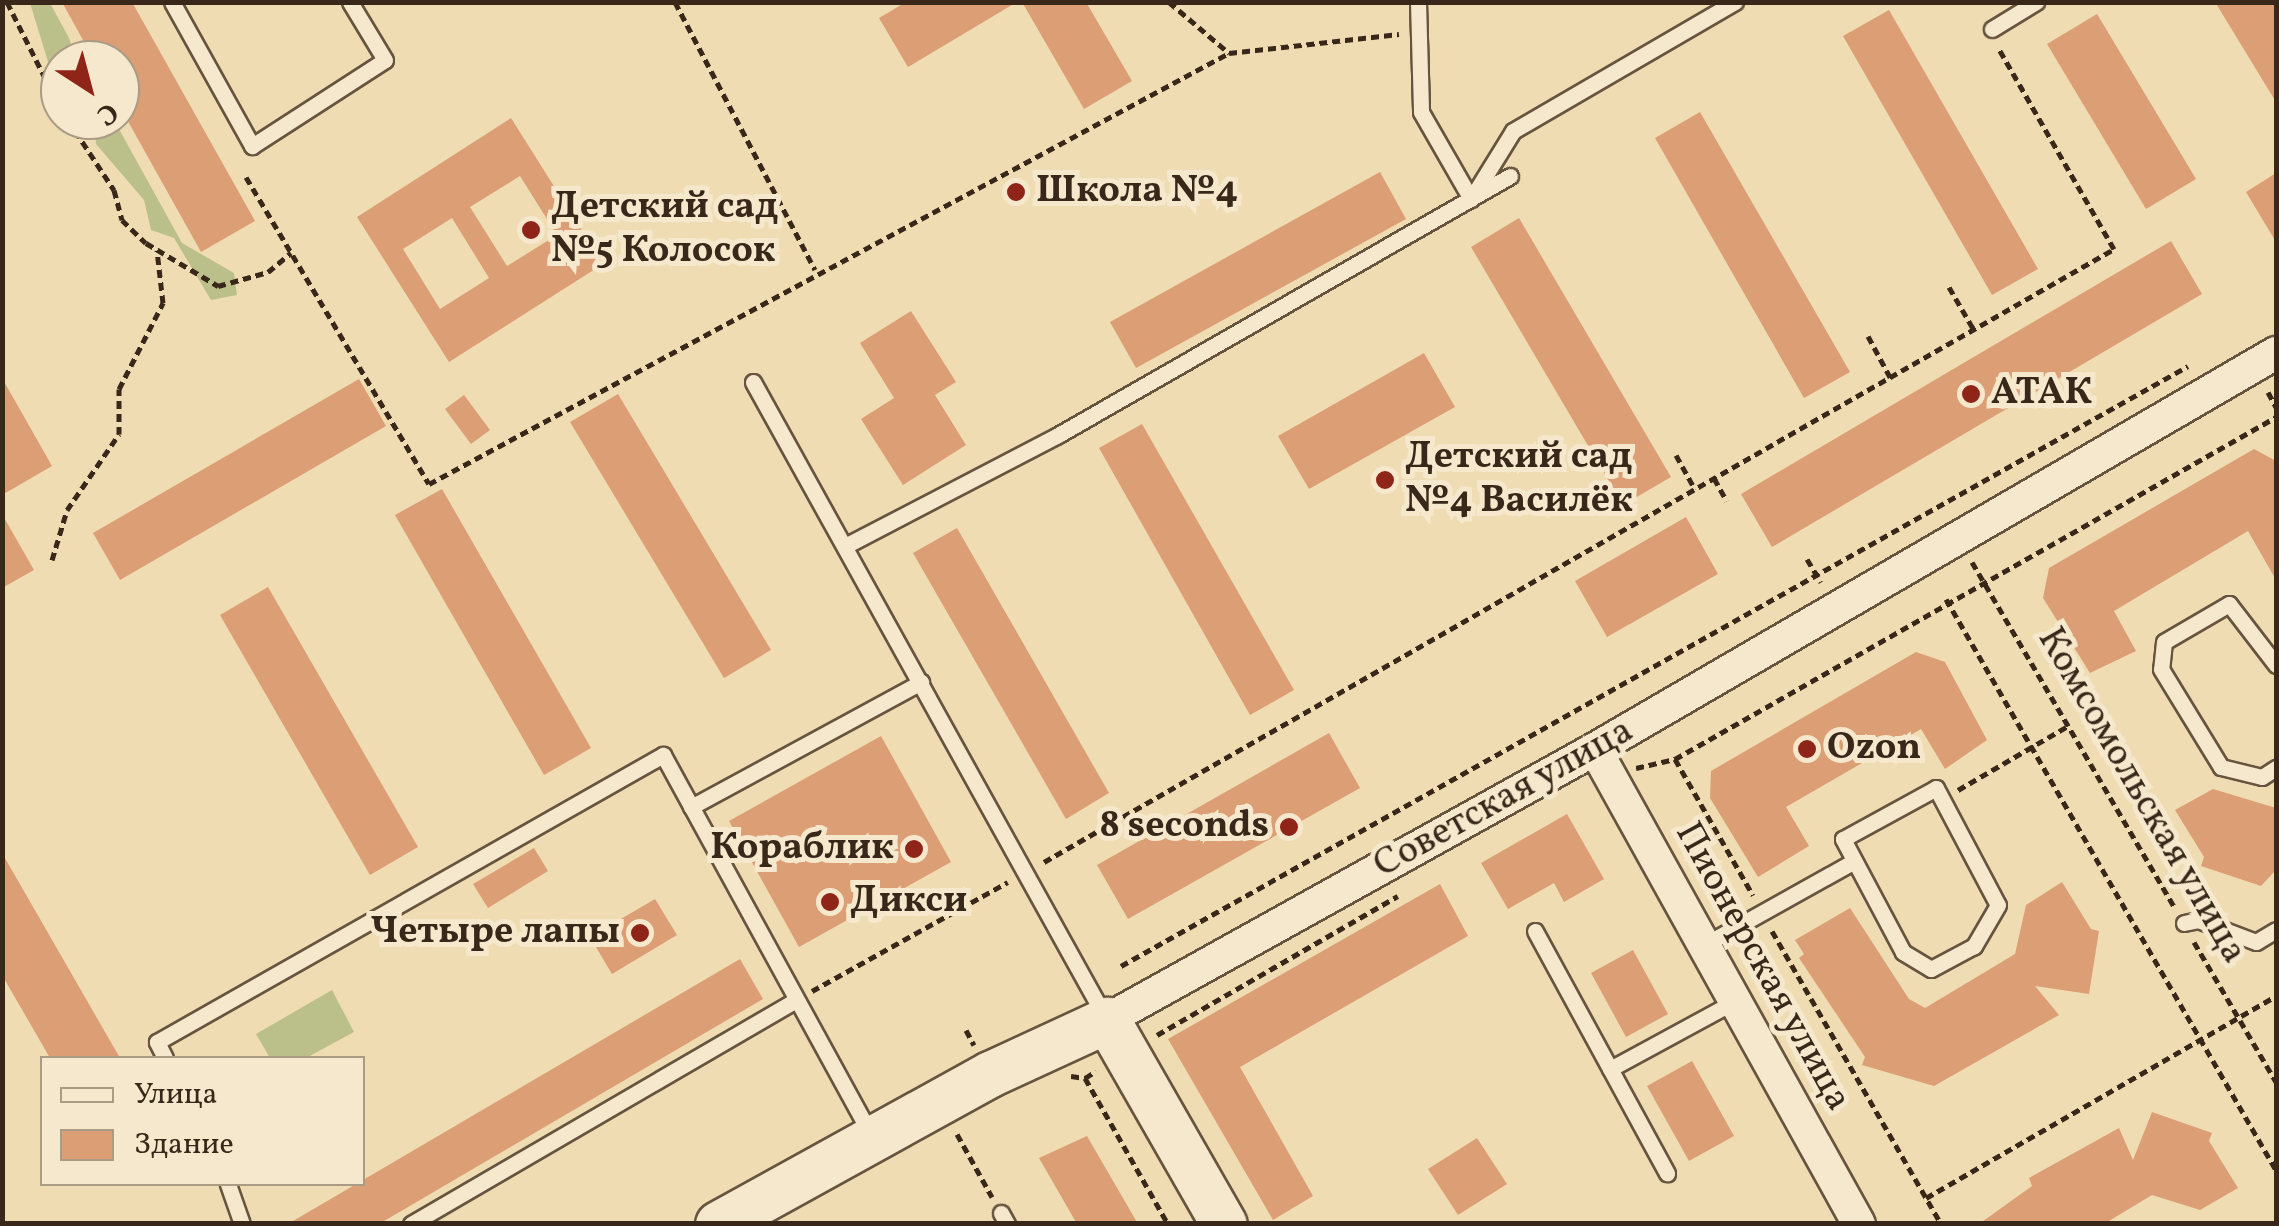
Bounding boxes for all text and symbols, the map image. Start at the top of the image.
north arrow [40,40,140,140]
text: С [88,92,126,134]
place label: Школа №4 [1036,169,1238,215]
marker: Школа №4 [1005,181,1027,203]
place label: Детский сад №5 Колосок [551,185,778,274]
marker: Детский сад №5 Колосок [520,219,542,241]
place label: АТАК [1991,371,2092,417]
marker: АТАК [1960,383,1982,405]
place label: Детский сад №4 Василёк [1405,435,1633,524]
marker: Детский сад №4 Василёк [1374,469,1396,491]
street label: Комсомольская улица [2026,619,2256,973]
street label: Советская улица [1366,709,1642,889]
place label: Ozon [1827,726,1921,772]
marker: Ozon [1796,738,1818,760]
place label: 8 seconds [1099,804,1269,850]
street label: Пионерская улица [1664,814,1860,1120]
marker: 8 seconds [1278,816,1300,838]
place label: Кораблик [710,826,894,872]
marker: Кораблик [903,838,925,860]
place label: Дикси [850,879,967,925]
marker: Дикси [819,891,841,913]
place label: Четыре лапы [370,910,620,956]
marker: Четыре лапы [629,922,651,944]
legend [40,1056,365,1186]
text: Улица [134,1074,217,1116]
text: Здание [134,1124,234,1166]

